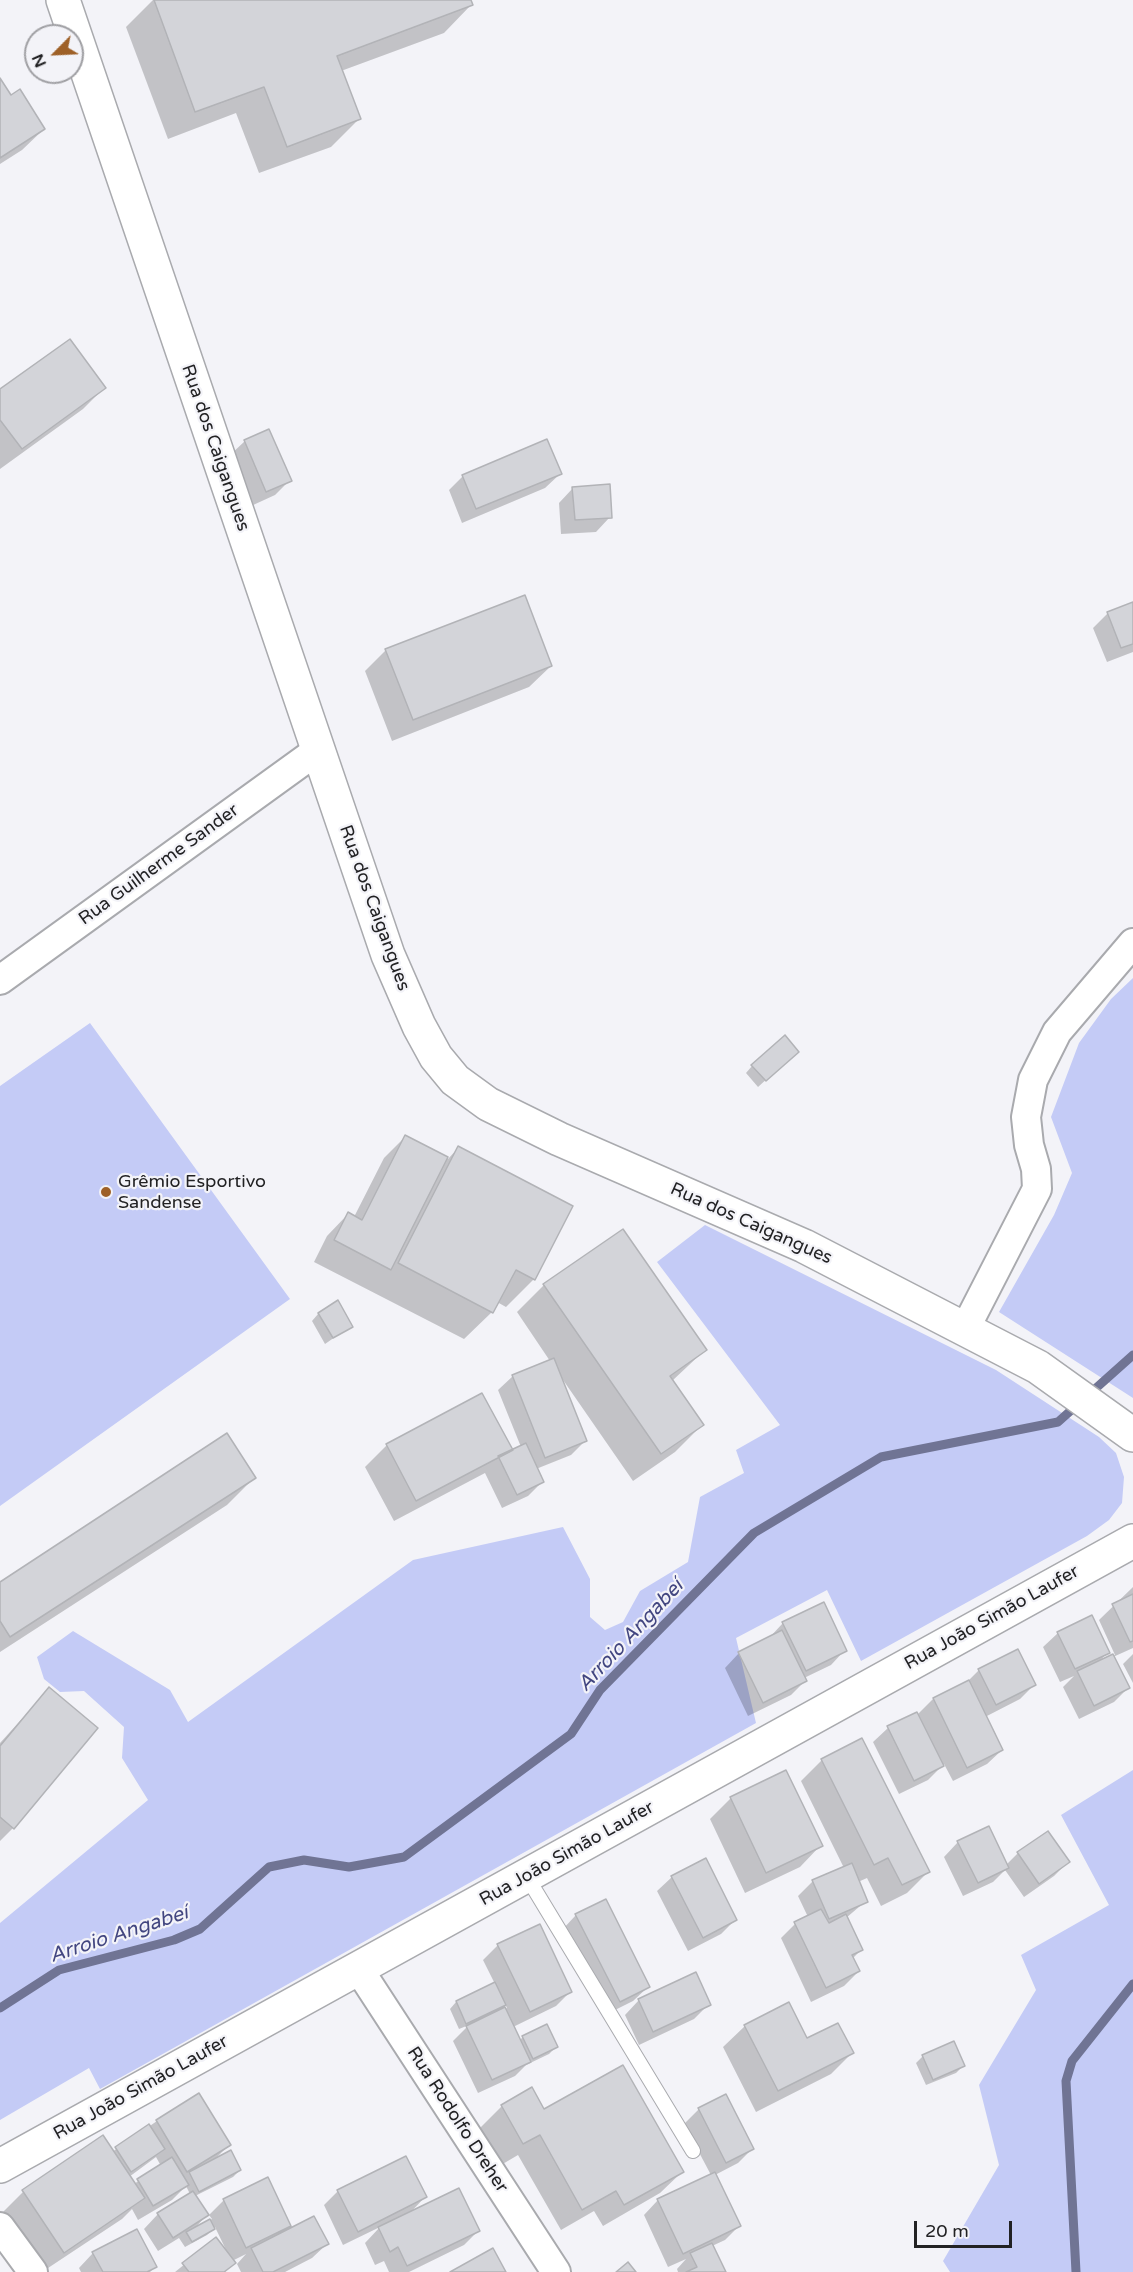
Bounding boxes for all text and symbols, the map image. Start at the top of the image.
north arrow [24,24,84,84]
text: N [28,51,51,70]
street label: Rua dos Caigangues [176,362,254,534]
street label: Rua Guilherme Sander [75,800,243,930]
street label: Rua dos Caigangues [334,822,414,994]
place label: Grêmio Esportivo Sandense [118,1171,266,1214]
street label: Rua dos Caigangues [667,1179,835,1269]
marker: Grêmio Esportivo Sandense [99,1185,113,1199]
street label: Rua João Simão Laufer [901,1561,1083,1675]
water label: Arroio Angabeí [573,1575,689,1697]
street label: Rua João Simão Laufer [476,1797,658,1911]
water label: Arroio Angabeí [47,1901,191,1969]
street label: Rua João Simão Laufer [50,2031,232,2145]
street label: Rua Rodolfo Dreher [402,2043,512,2197]
scale bar [917,2209,1014,2247]
text: 20 m [925,2220,969,2242]

